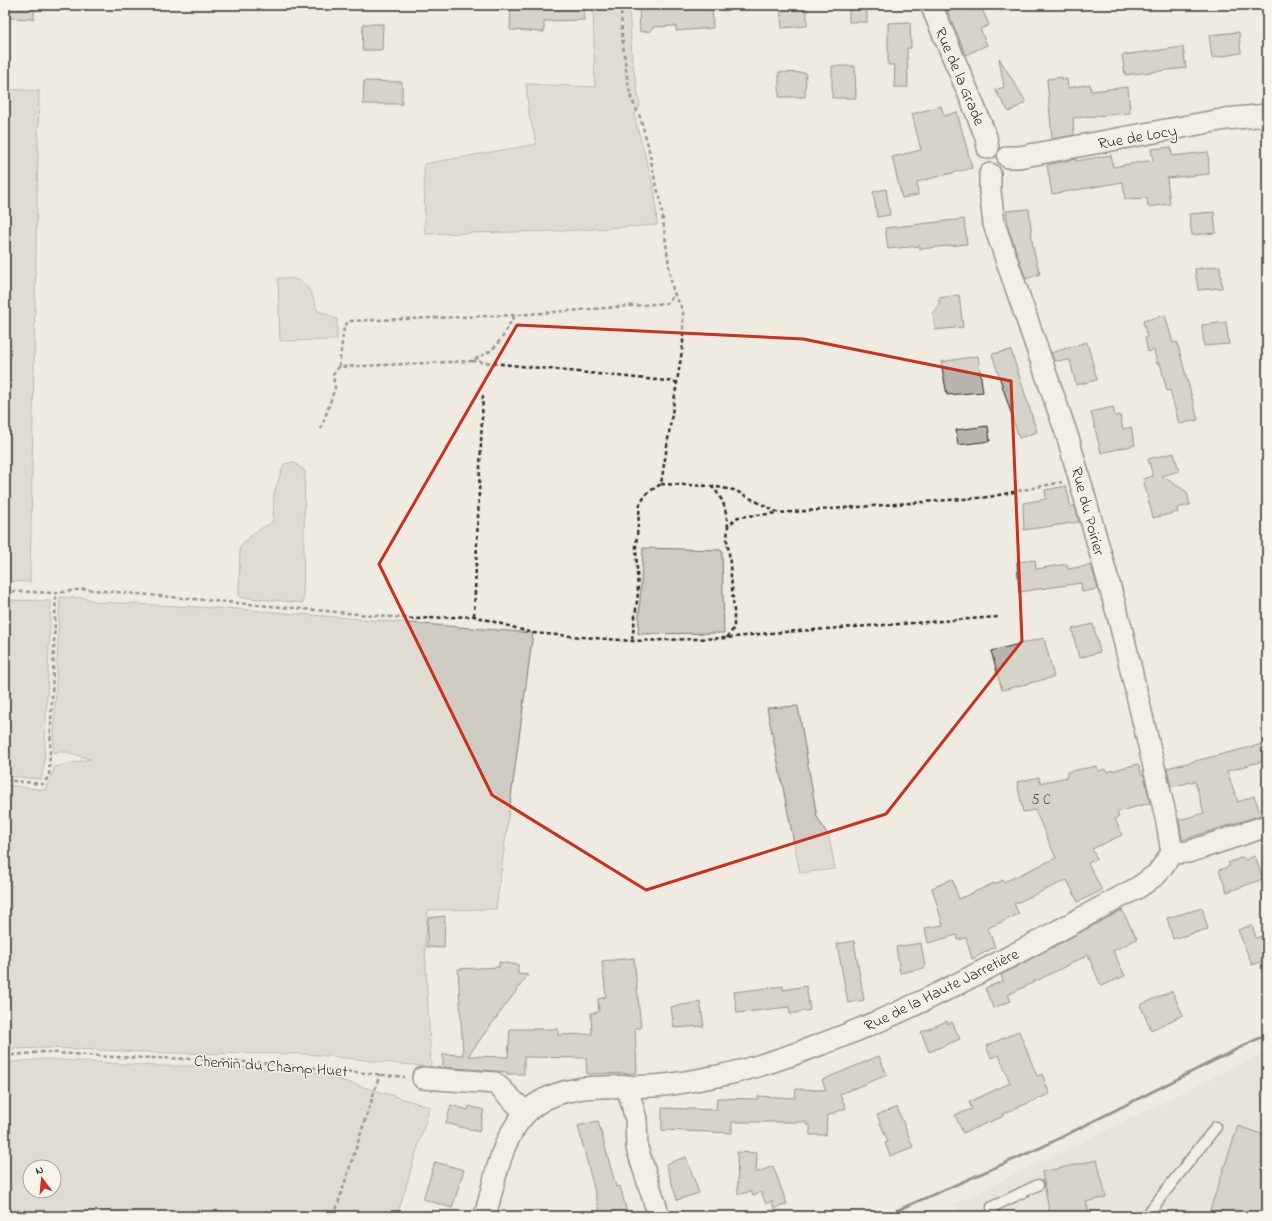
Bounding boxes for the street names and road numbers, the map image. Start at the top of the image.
street label: Rue de la Grade [928,24,991,130]
street label: Rue de Locy [1096,119,1179,157]
street label: Rue du Poirier [1064,465,1110,558]
street label: Rue de la Haute Jarretière [861,943,1024,1039]
street label: Chemin du Champ Huet [193,1050,349,1084]

